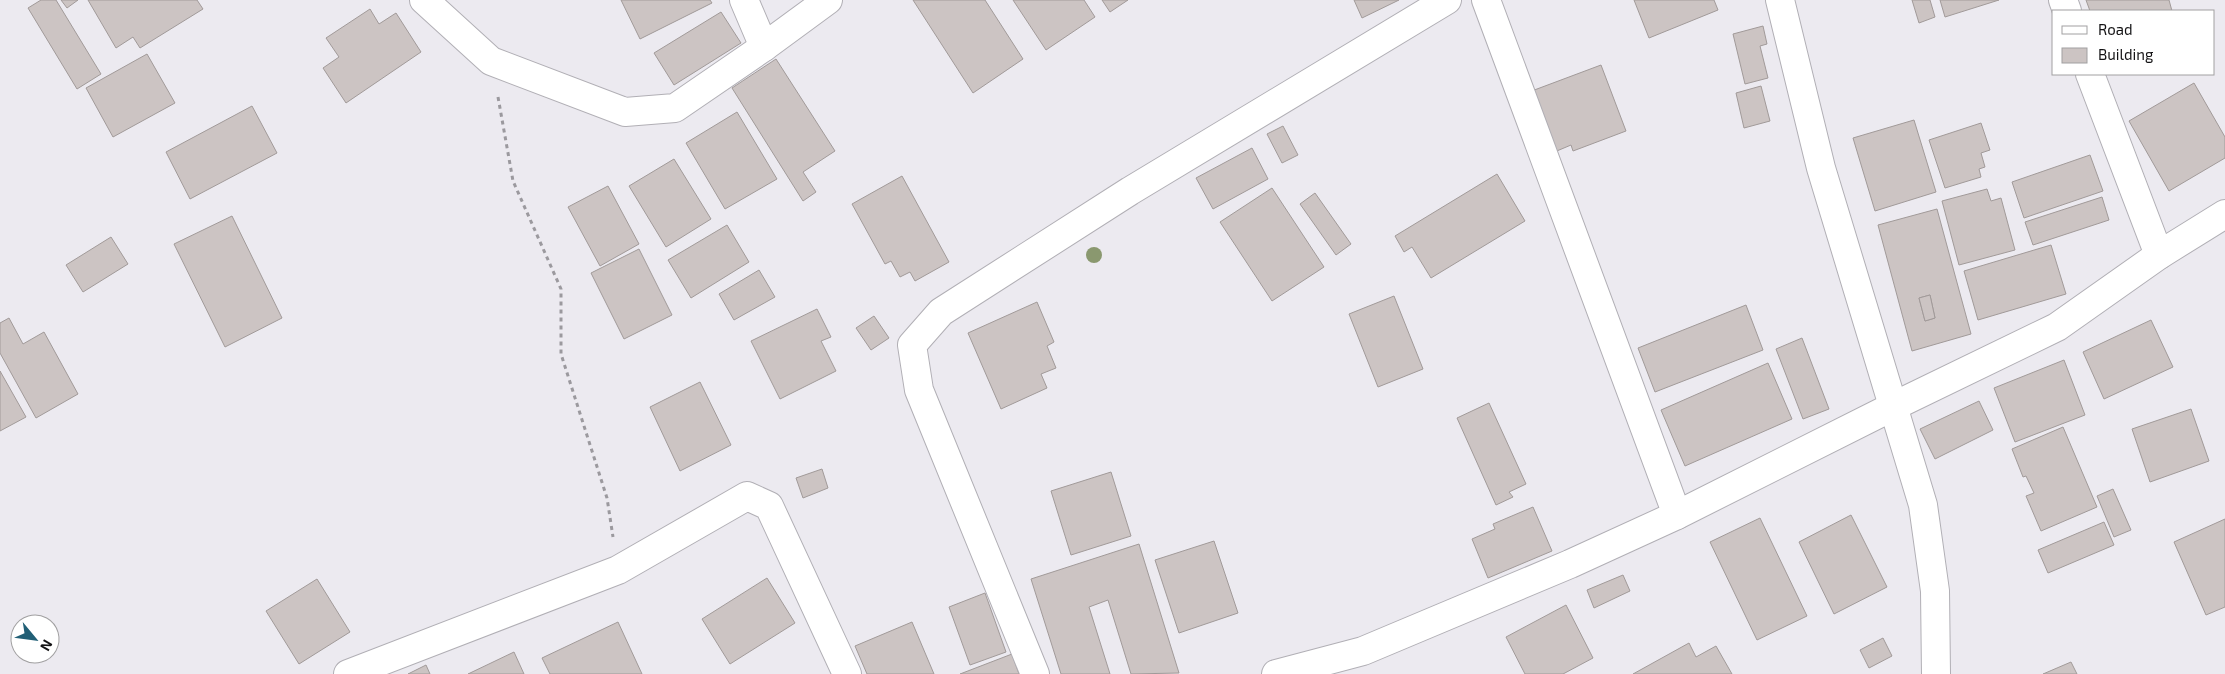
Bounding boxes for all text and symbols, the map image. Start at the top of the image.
legend [2052,10,2215,75]
text: Road [2098,20,2133,38]
text: Building [2098,45,2154,63]
north arrow [10,614,60,664]
text: N [37,637,57,654]

